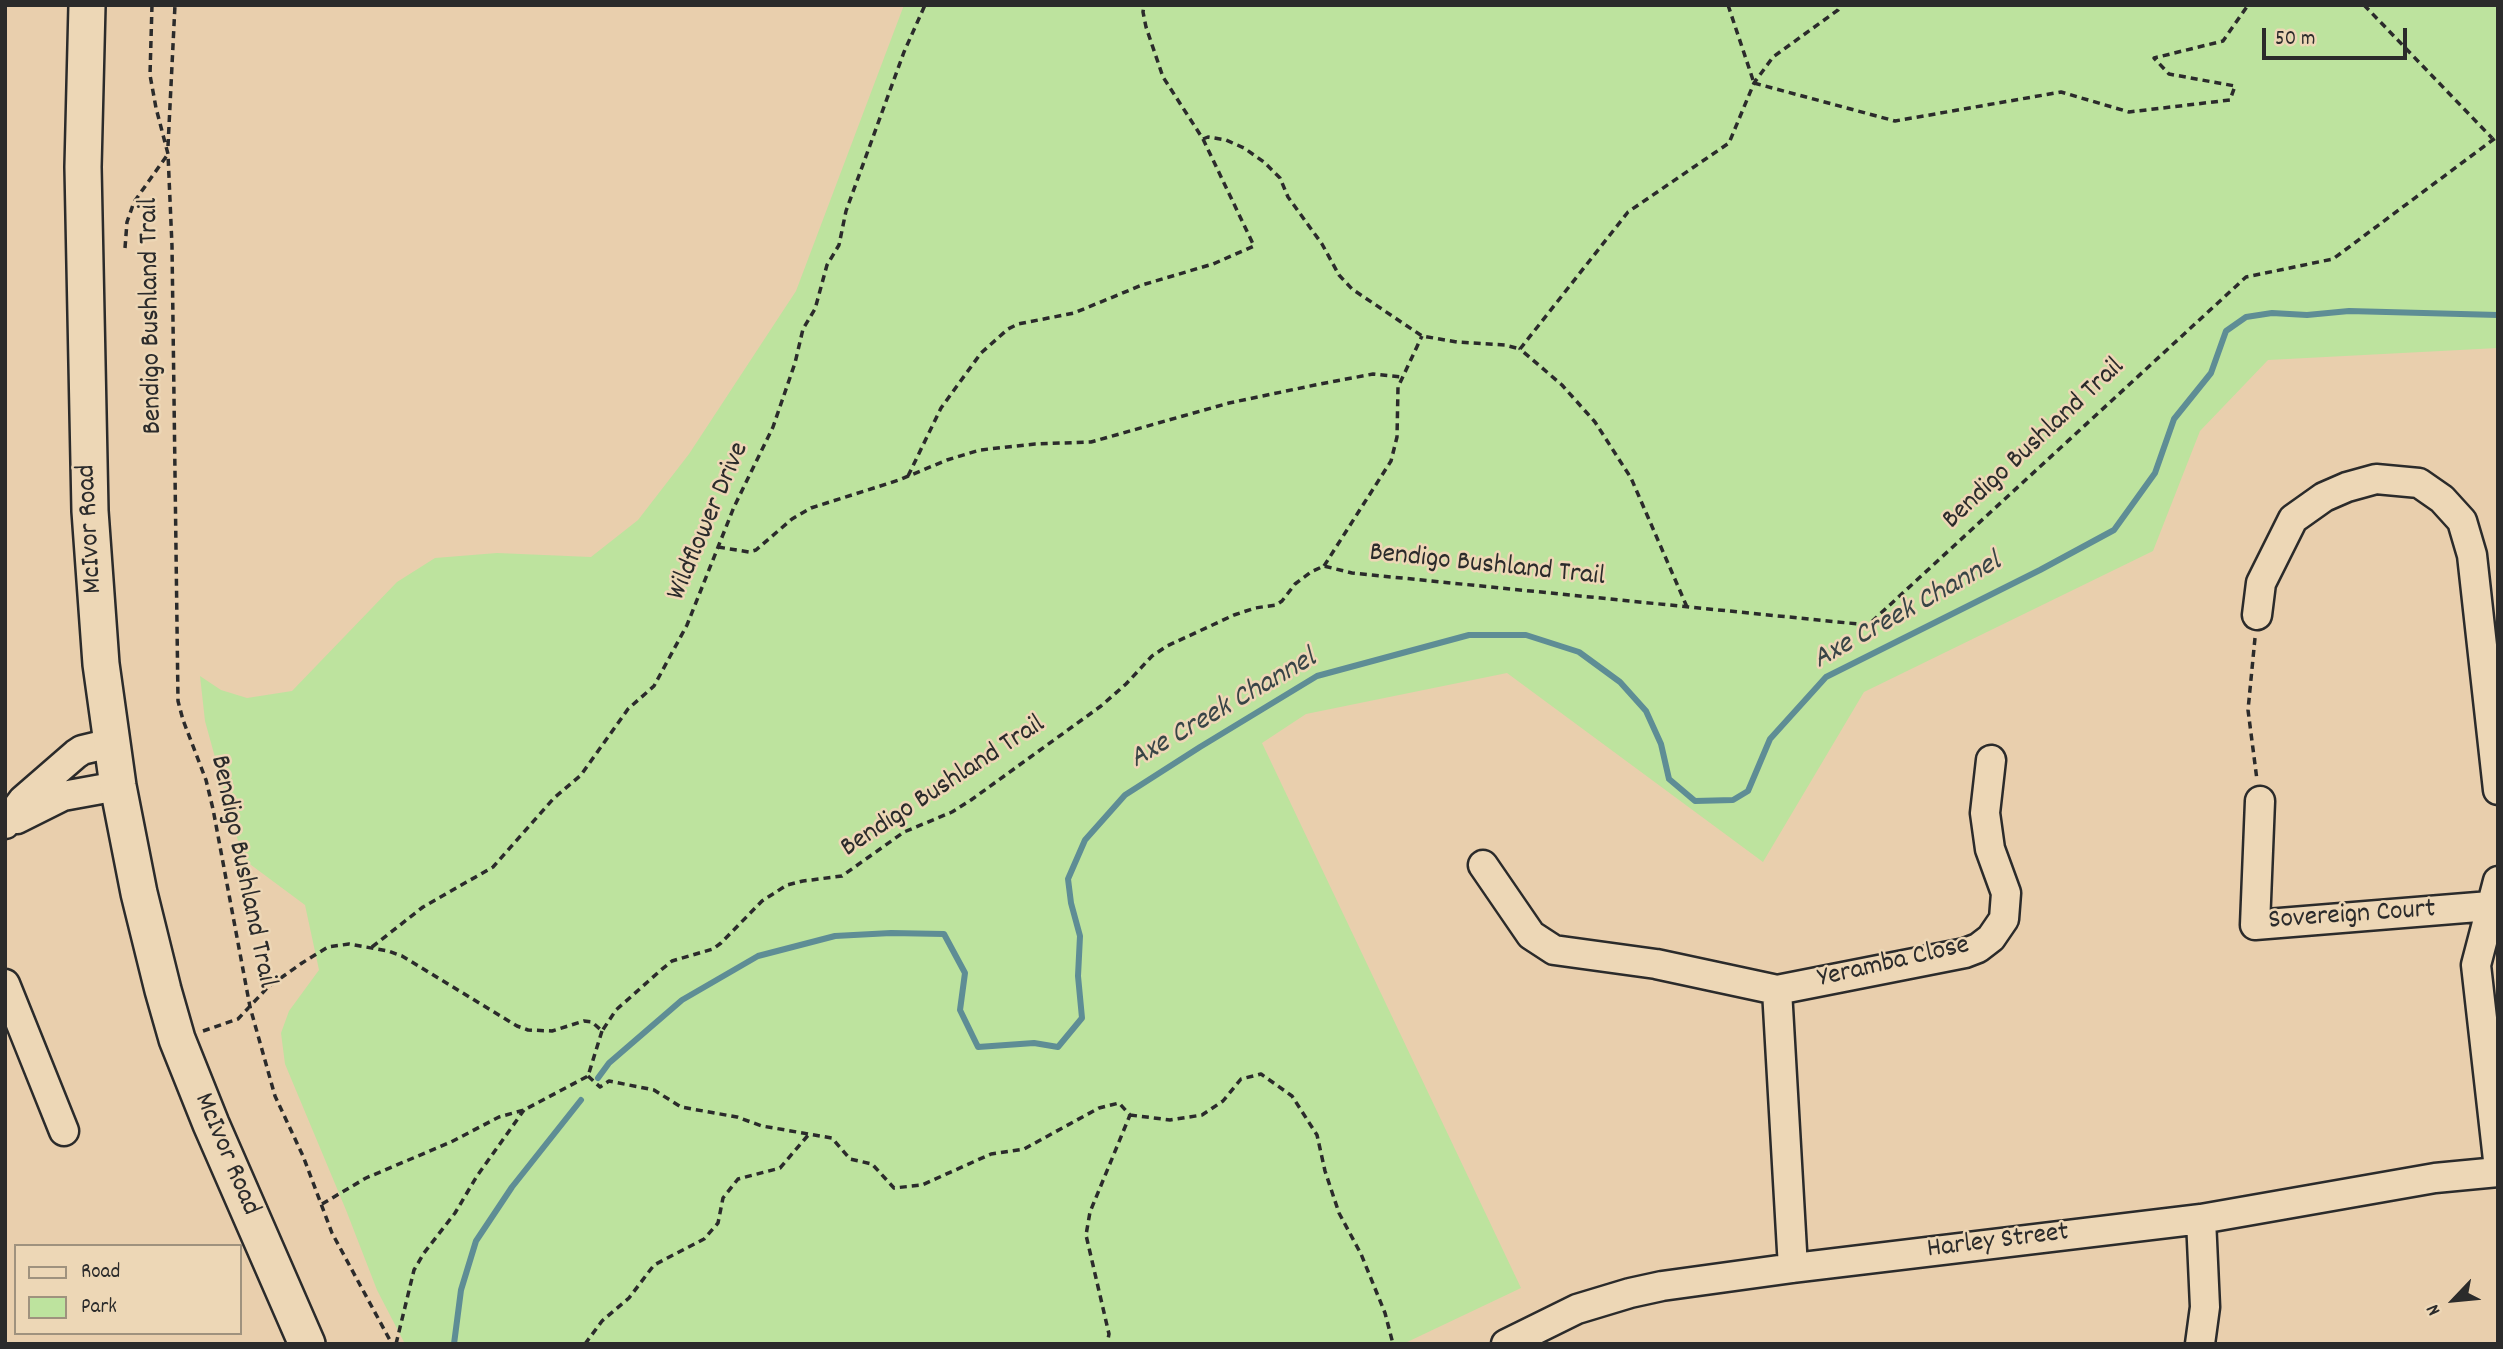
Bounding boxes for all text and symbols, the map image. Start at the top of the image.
scale bar [2265,14,2410,58]
text: 50 m [2275,25,2315,55]
street label: Bendigo Bushland Trail [134,197,172,435]
street label: Bendigo Bushland Trail [1937,352,2133,538]
street label: Wildflower Drive [662,438,758,606]
street label: McIvor Road [72,463,112,595]
street label: Bendigo Bushland Trail [1368,538,1606,596]
water label: Axe Creek Channel [1808,546,2008,680]
water label: Axe Creek Channel [1124,643,1324,779]
street label: Bendigo Bushland Trail [836,709,1052,867]
street label: Bendigo Bushland Trail [200,753,282,991]
street label: Sovereign Court [2267,894,2437,940]
street label: Yeramba Close [1815,930,1973,998]
street label: McIvor Road [184,1089,266,1221]
street label: Harley Street [1925,1218,2071,1268]
legend [14,1244,242,1335]
text: Road [81,1258,120,1288]
north arrow [2419,1265,2489,1335]
text: Park [81,1293,117,1323]
text: N [2420,1299,2449,1320]

